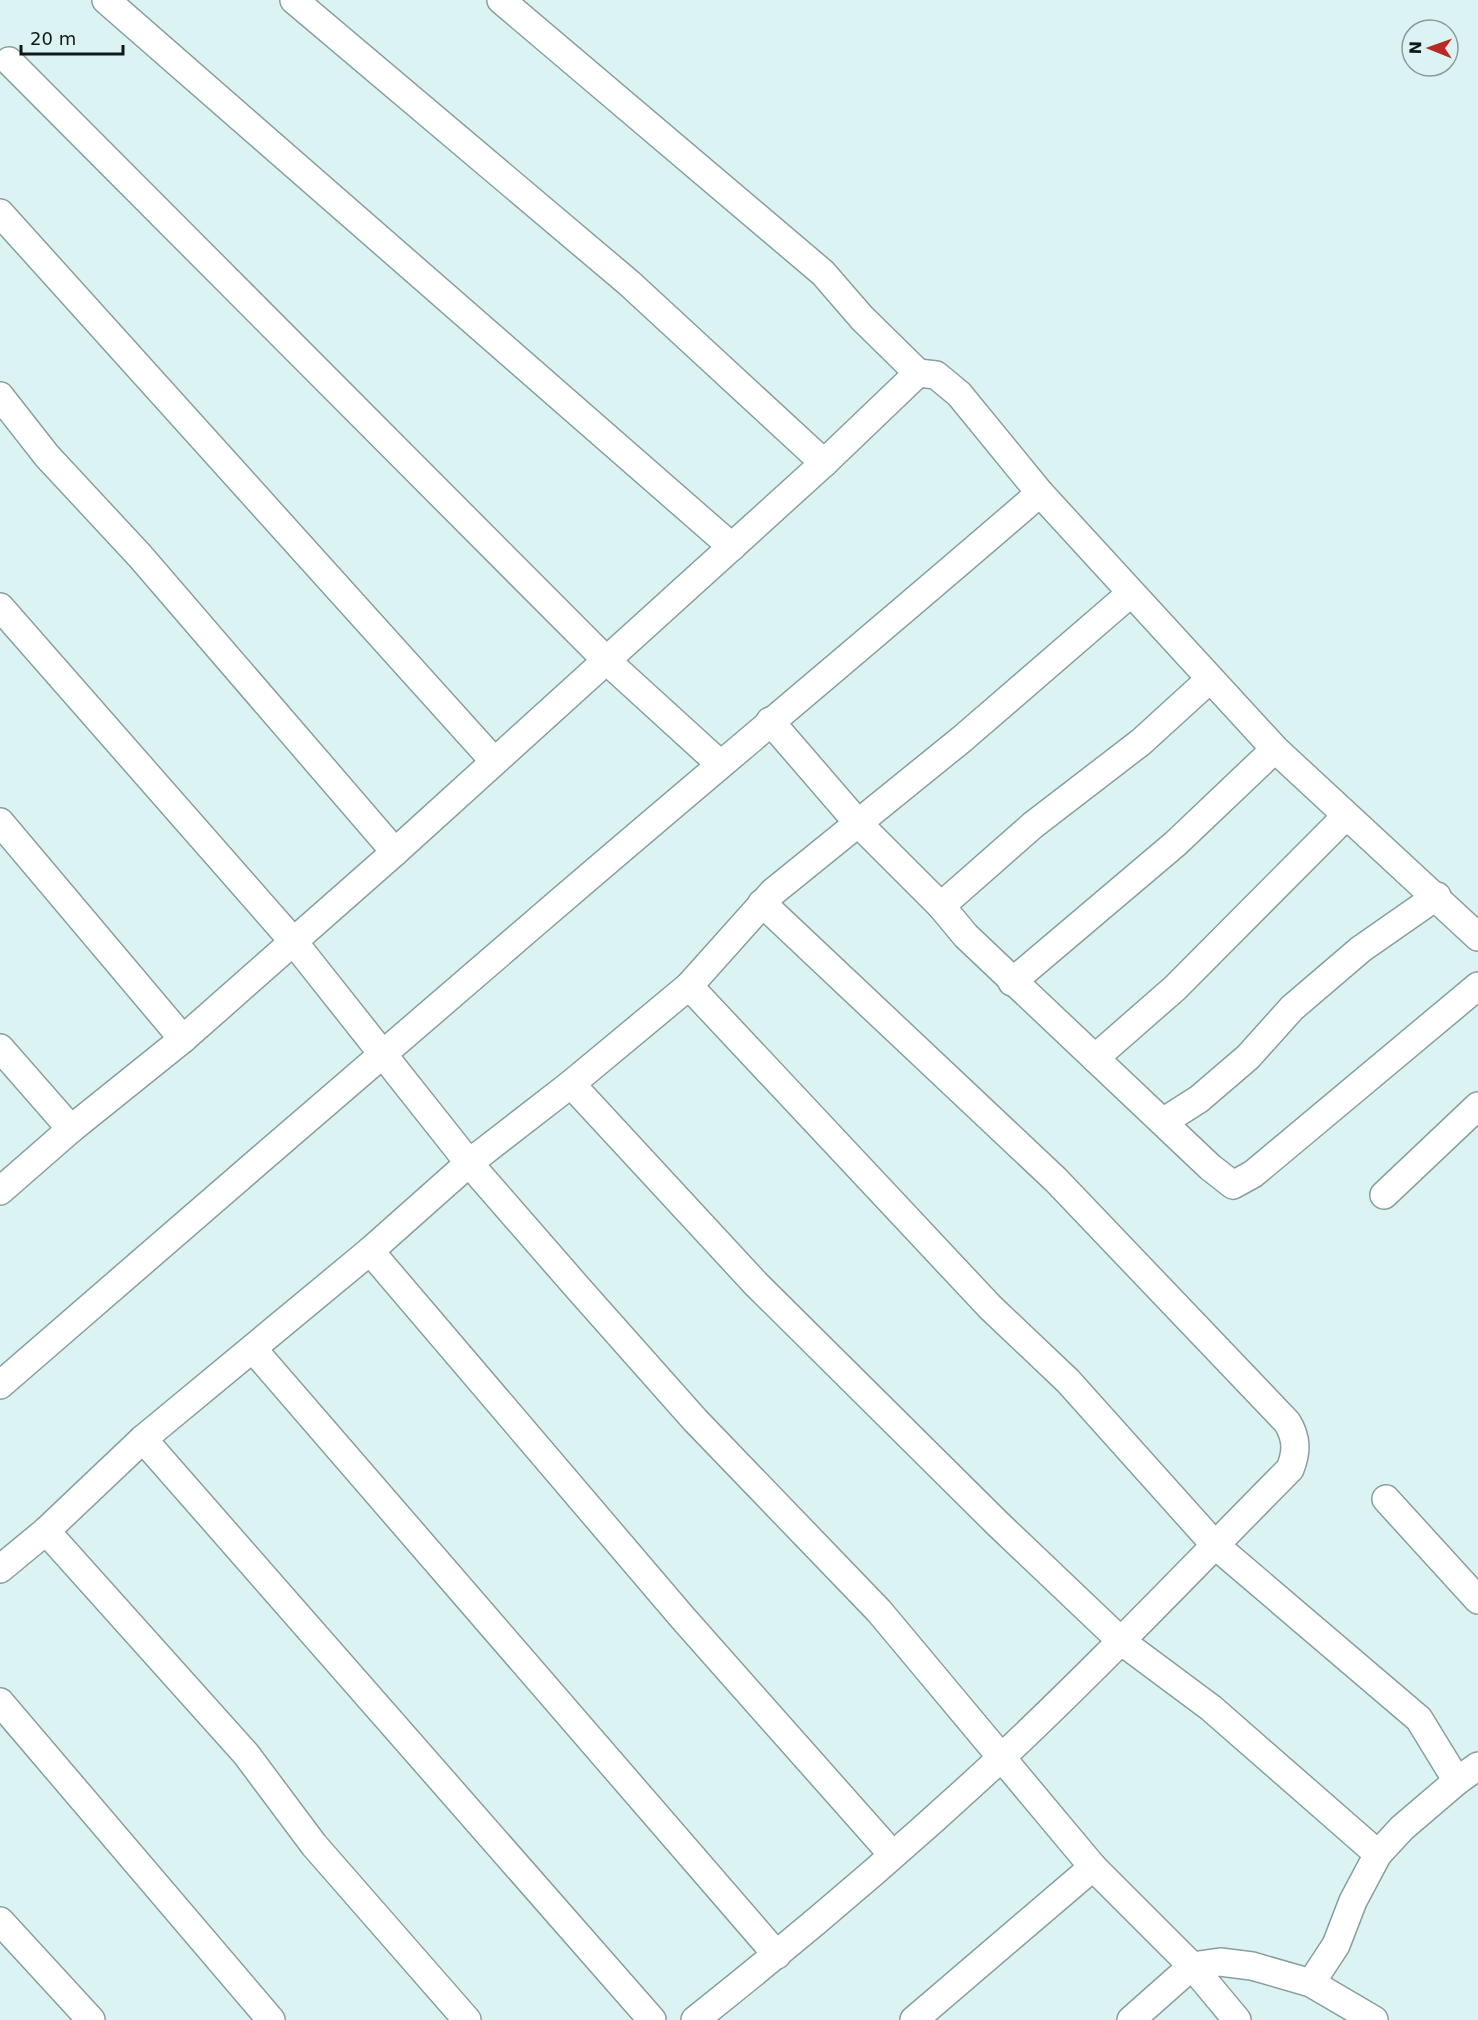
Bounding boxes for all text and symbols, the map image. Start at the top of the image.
scale bar [21,18,123,56]
north arrow [1400,18,1460,78]
text: 20 m [30,28,76,49]
text: N [1406,41,1425,55]

